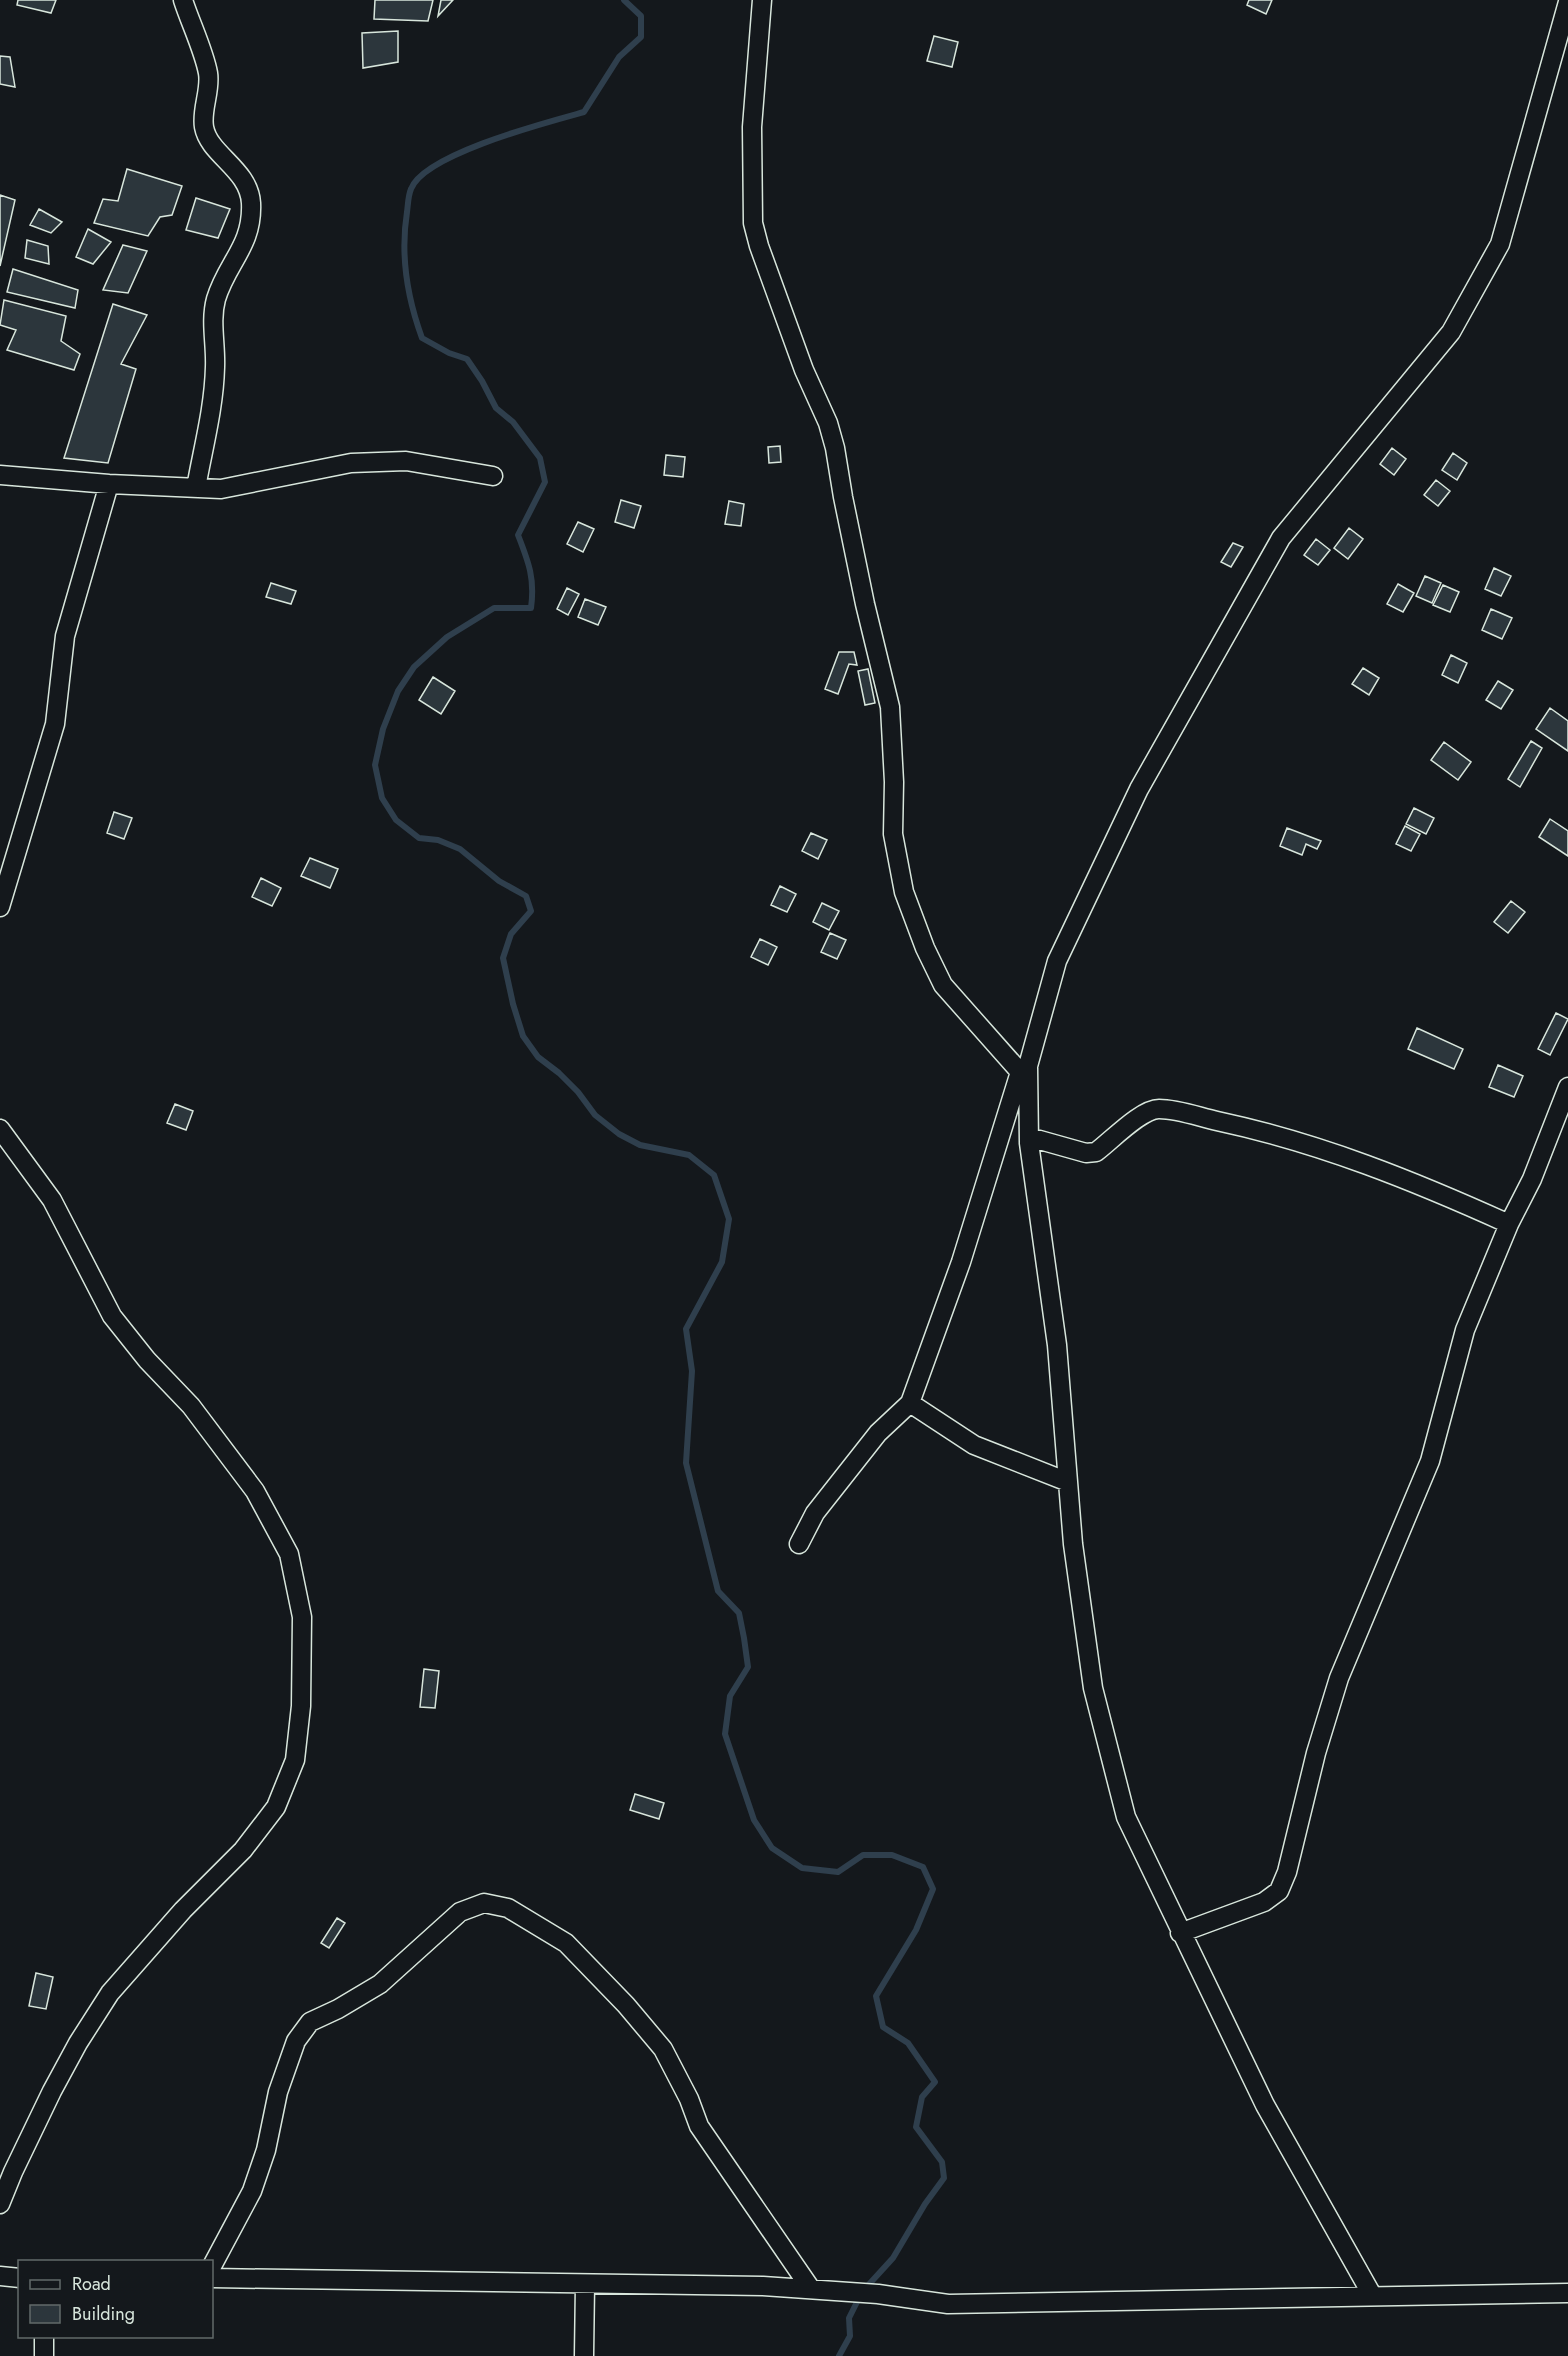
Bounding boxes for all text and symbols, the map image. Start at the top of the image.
legend [18,2260,213,2338]
text: Road [72,2271,111,2297]
text: Building [72,2301,135,2327]

